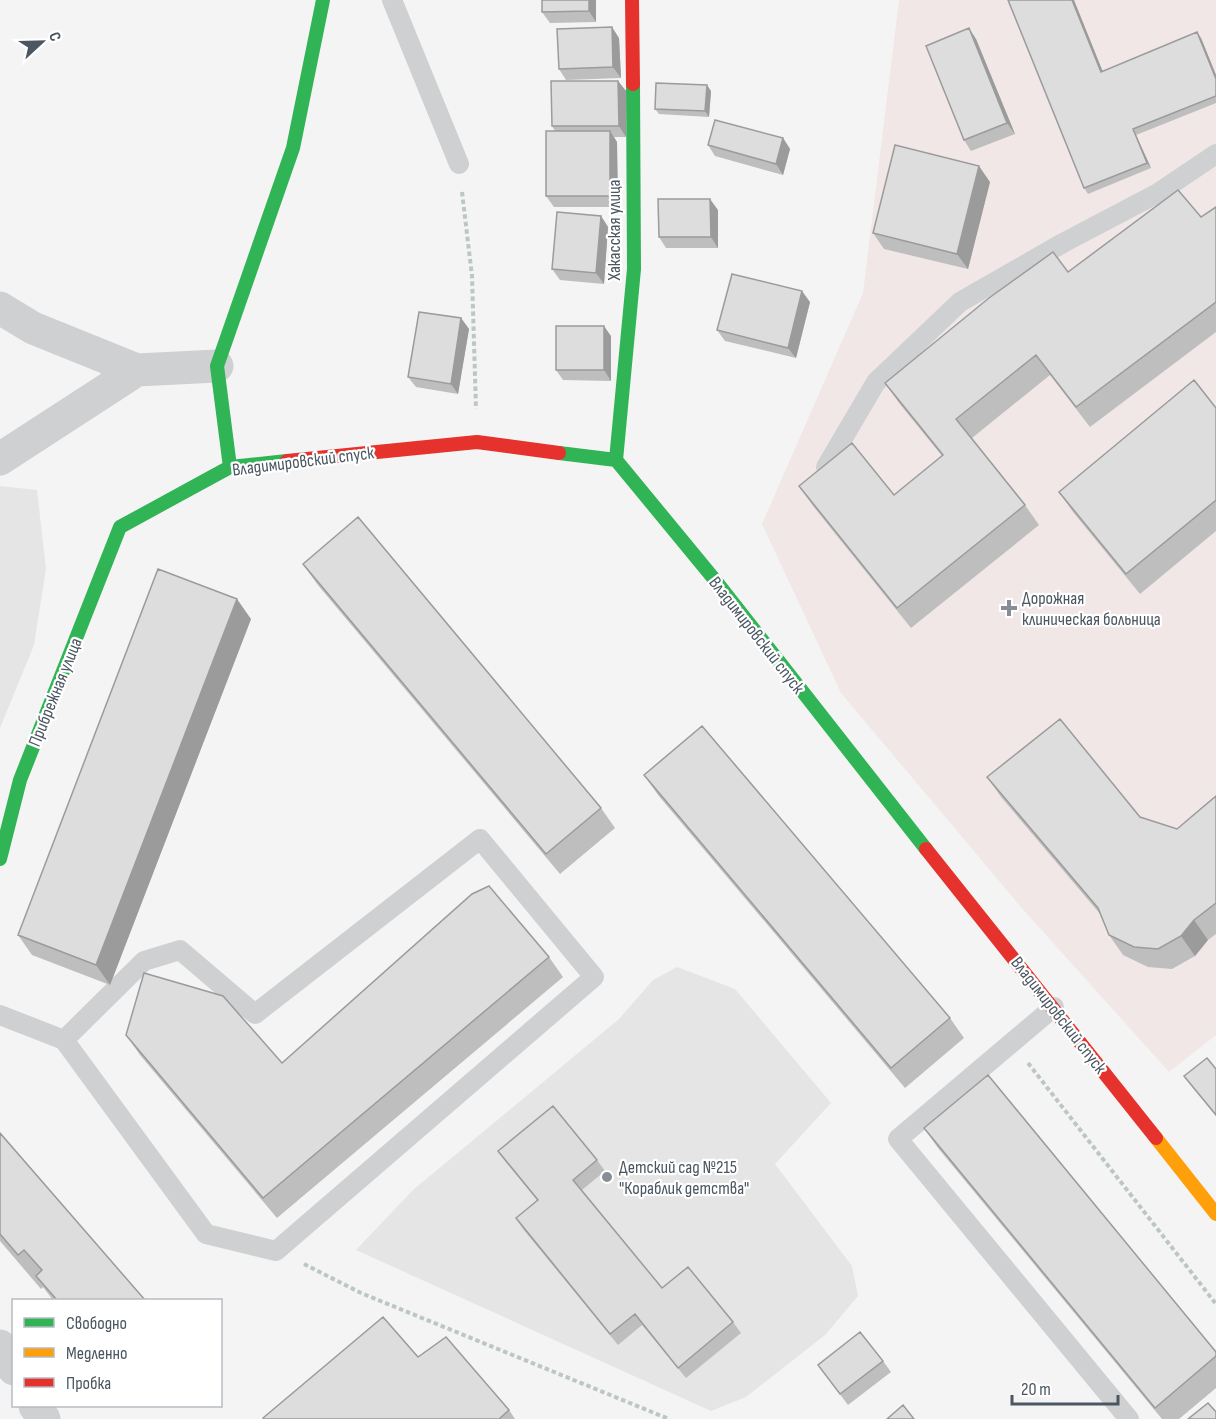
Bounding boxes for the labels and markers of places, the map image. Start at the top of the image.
place label: Дорожная клиническая больница [1022,588,1161,630]
marker: Дорожная клиническая больница [1000,599,1018,617]
place label: Детский сад №215 "Кораблик детства" [619,1157,749,1199]
marker: Детский сад №215 "Кораблик детства" [600,1170,614,1184]

